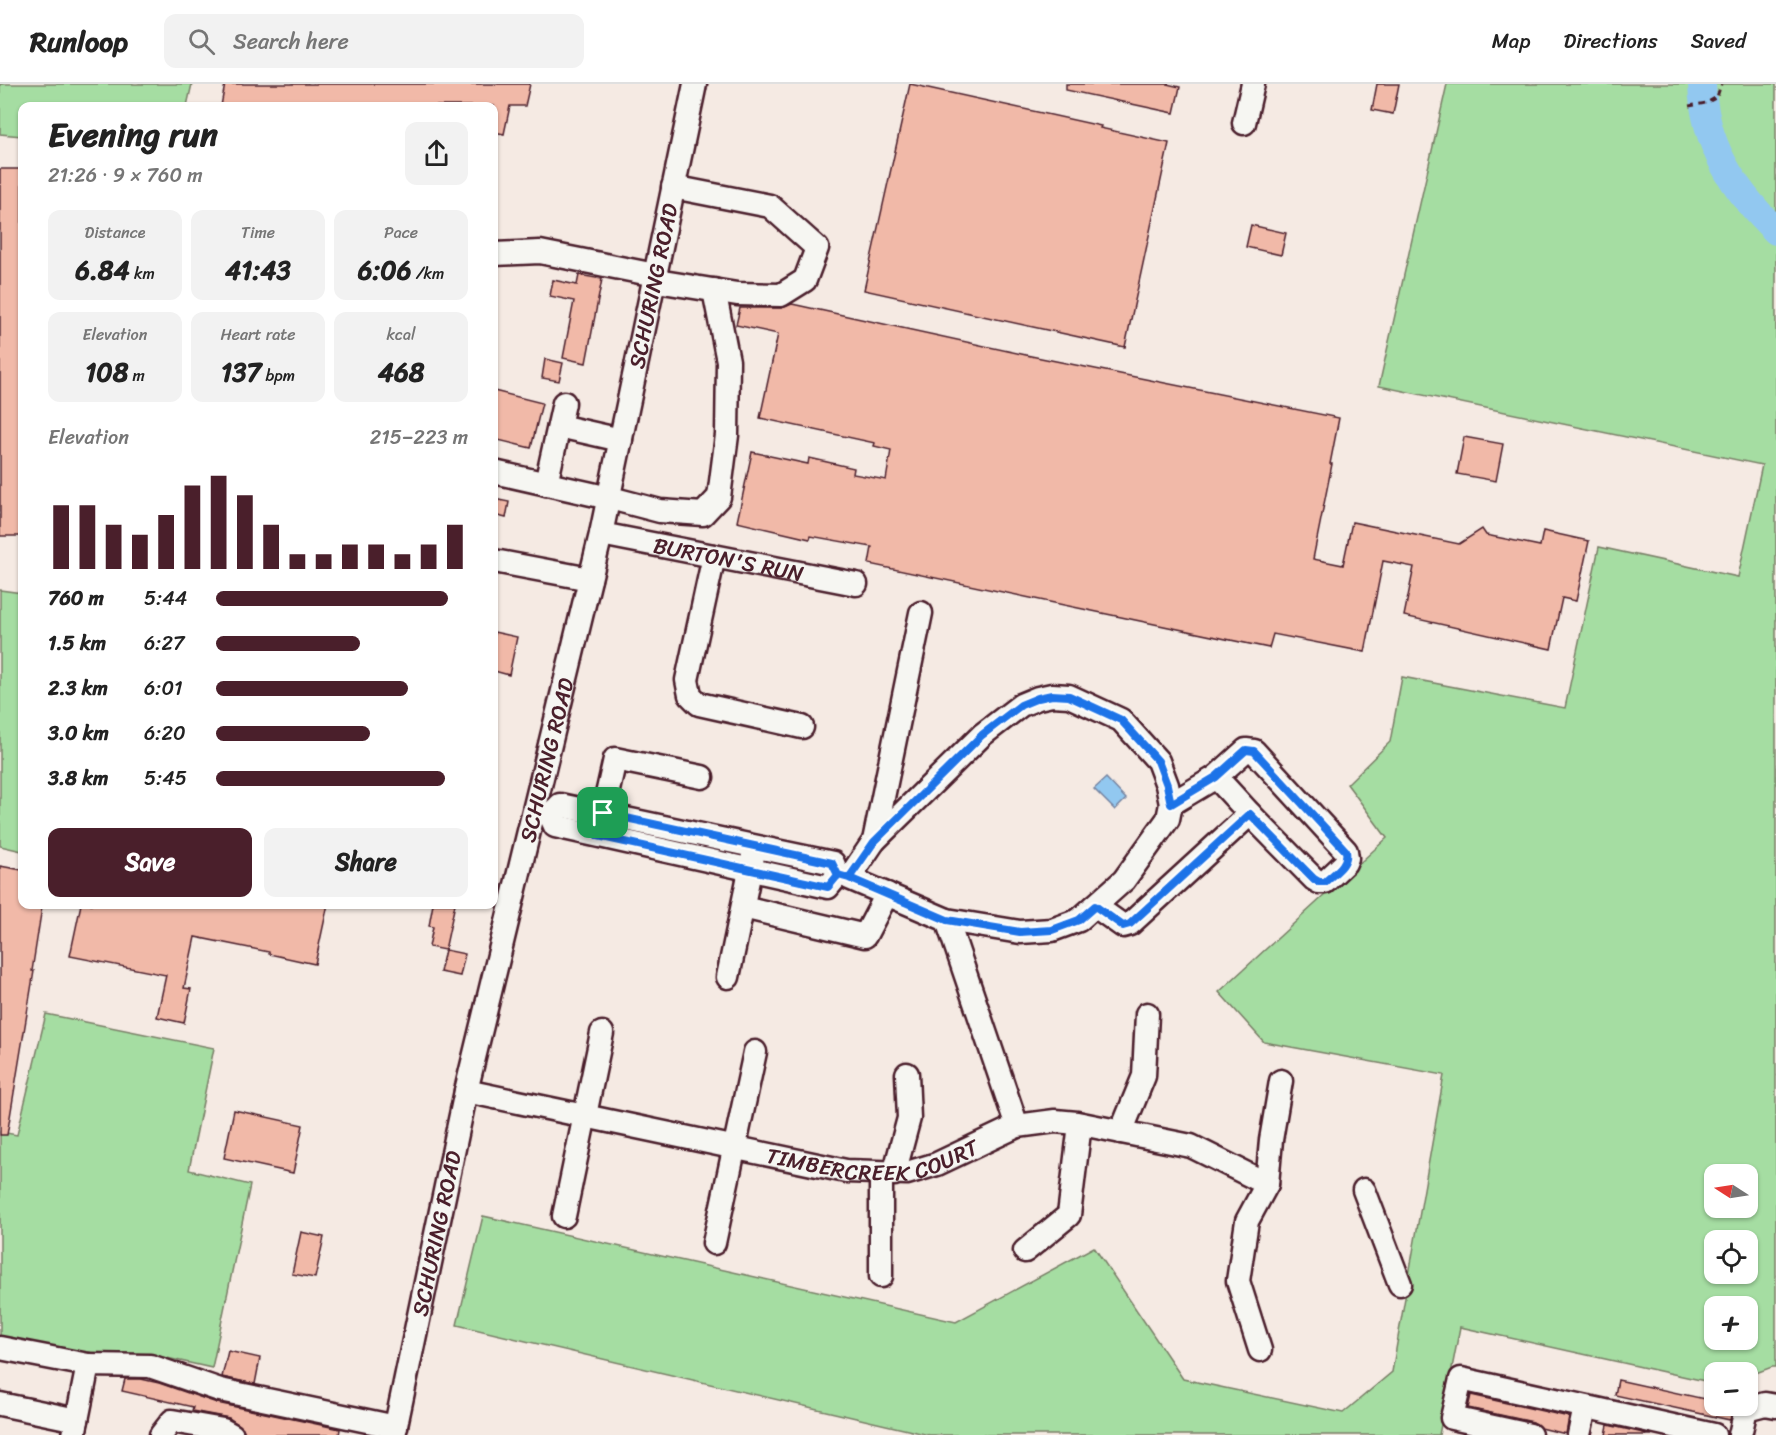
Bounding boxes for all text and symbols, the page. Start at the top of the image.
search box [164,14,584,68]
text: Runloop [30,17,128,66]
text: Search here [233,22,349,61]
text: Map [1492,22,1530,60]
text: Directions [1563,22,1658,60]
text: Saved [1691,22,1746,60]
icon: search [185,25,218,58]
text: Evening run [48,106,218,164]
button: share [405,122,468,185]
text: 21:26 · 9 × 760 m [48,158,203,193]
street label: SCHURING ROAD [617,200,689,372]
text: Distance [85,218,145,247]
text: Time [241,218,275,247]
text: Pace [384,218,418,247]
text: 6.84 [75,247,130,293]
text: 41:43 [225,247,291,293]
text: 6:06 [358,247,411,293]
text: km [130,259,155,288]
text: /km [411,259,444,288]
text: Elevation [83,320,147,349]
text: Heart rate [220,320,296,349]
text: kcal [386,320,416,349]
text: 108 [85,349,128,395]
text: 137 [221,349,261,395]
text: 468 [378,349,424,395]
text: m [128,361,145,390]
text: bpm [261,361,295,390]
text: Elevation [48,420,129,455]
text: 215–223 m [370,420,468,455]
street label: BURTON'S RUN [650,525,807,593]
text: 760 m [48,581,104,616]
text: 5:44 [144,581,187,616]
text: 1.5 km [48,626,106,661]
text: 6:27 [144,626,184,661]
text: 2.3 km [48,671,108,706]
text: 6:01 [144,671,183,706]
street label: SCHURING ROAD [507,674,585,846]
text: 3.0 km [48,716,109,751]
text: 6:20 [144,716,186,751]
text: 3.8 km [48,761,108,796]
text: 5:45 [144,761,187,796]
pin [577,787,628,838]
icon: arrive [586,796,619,829]
button: Save [48,828,252,897]
button: Share [264,828,468,897]
street label: TIMBERCREEK COURT [763,1127,987,1193]
street label: SCHURING ROAD [400,1147,472,1320]
north arrow [1704,1164,1758,1218]
map controls [1704,1164,1758,1416]
button: locate [1704,1230,1758,1284]
button: + [1704,1296,1758,1350]
button: − [1704,1362,1758,1416]

